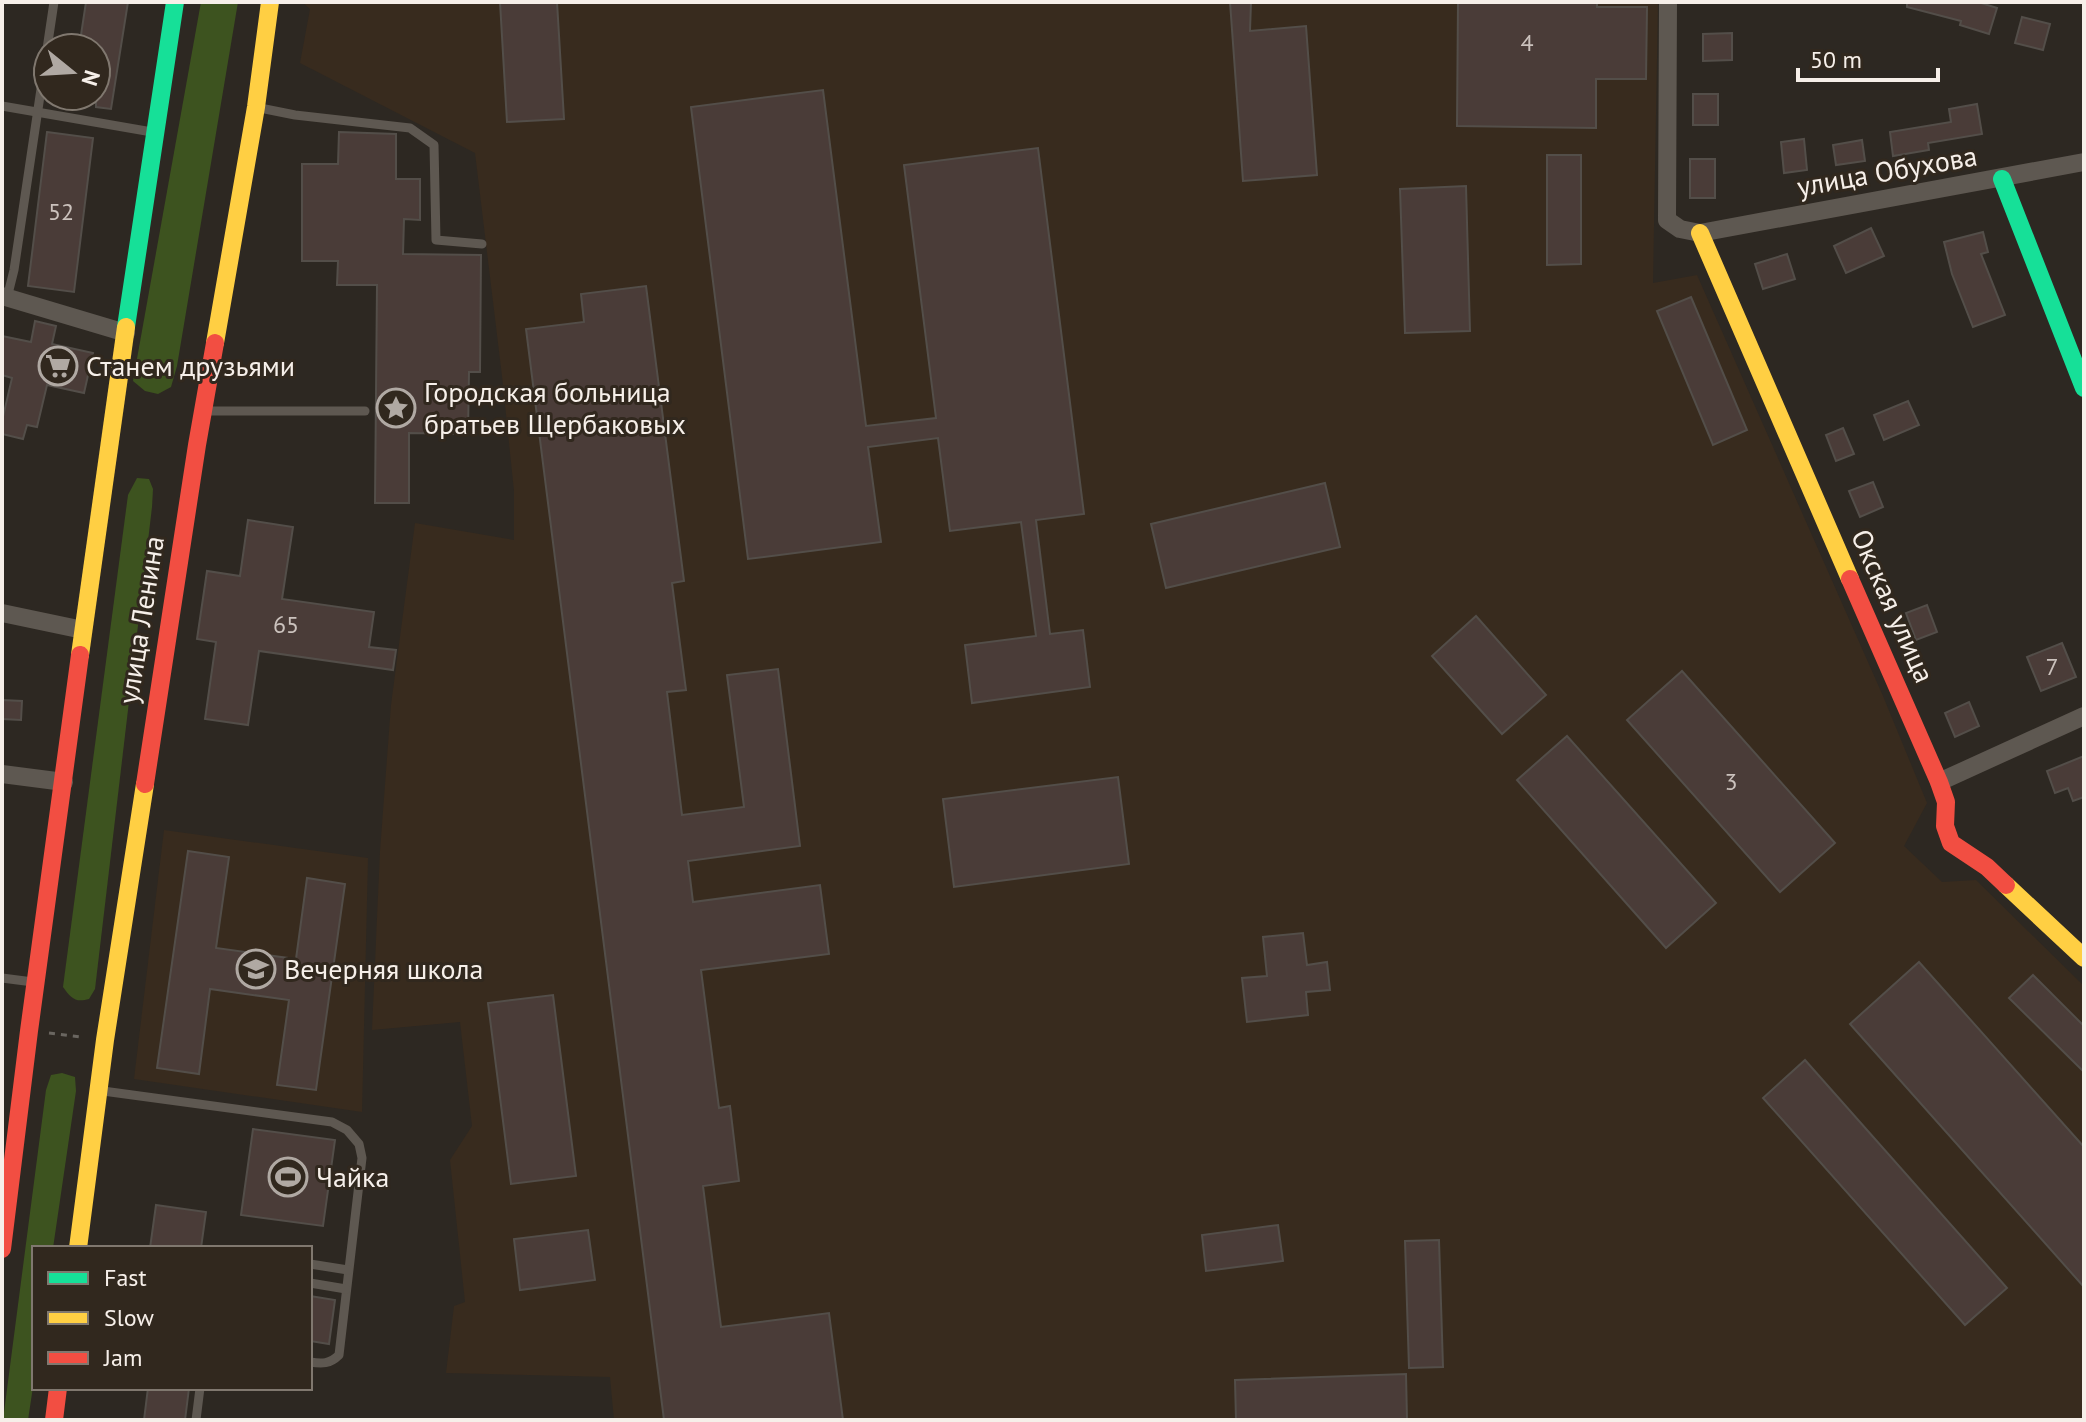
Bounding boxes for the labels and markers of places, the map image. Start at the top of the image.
supermarket icon: Станем друзьями [37,345,79,387]
place label: Станем друзьями [86,347,295,384]
place label: Городская больница братьев Щербаковых [424,373,686,442]
place icon: Городская больница братьев Щербаковых [375,387,417,429]
school or university icon: Вечерняя школа [235,948,277,990]
place label: Вечерняя школа [284,950,483,987]
sports icon: Чайка [267,1156,309,1198]
place label: Чайка [316,1158,389,1195]

